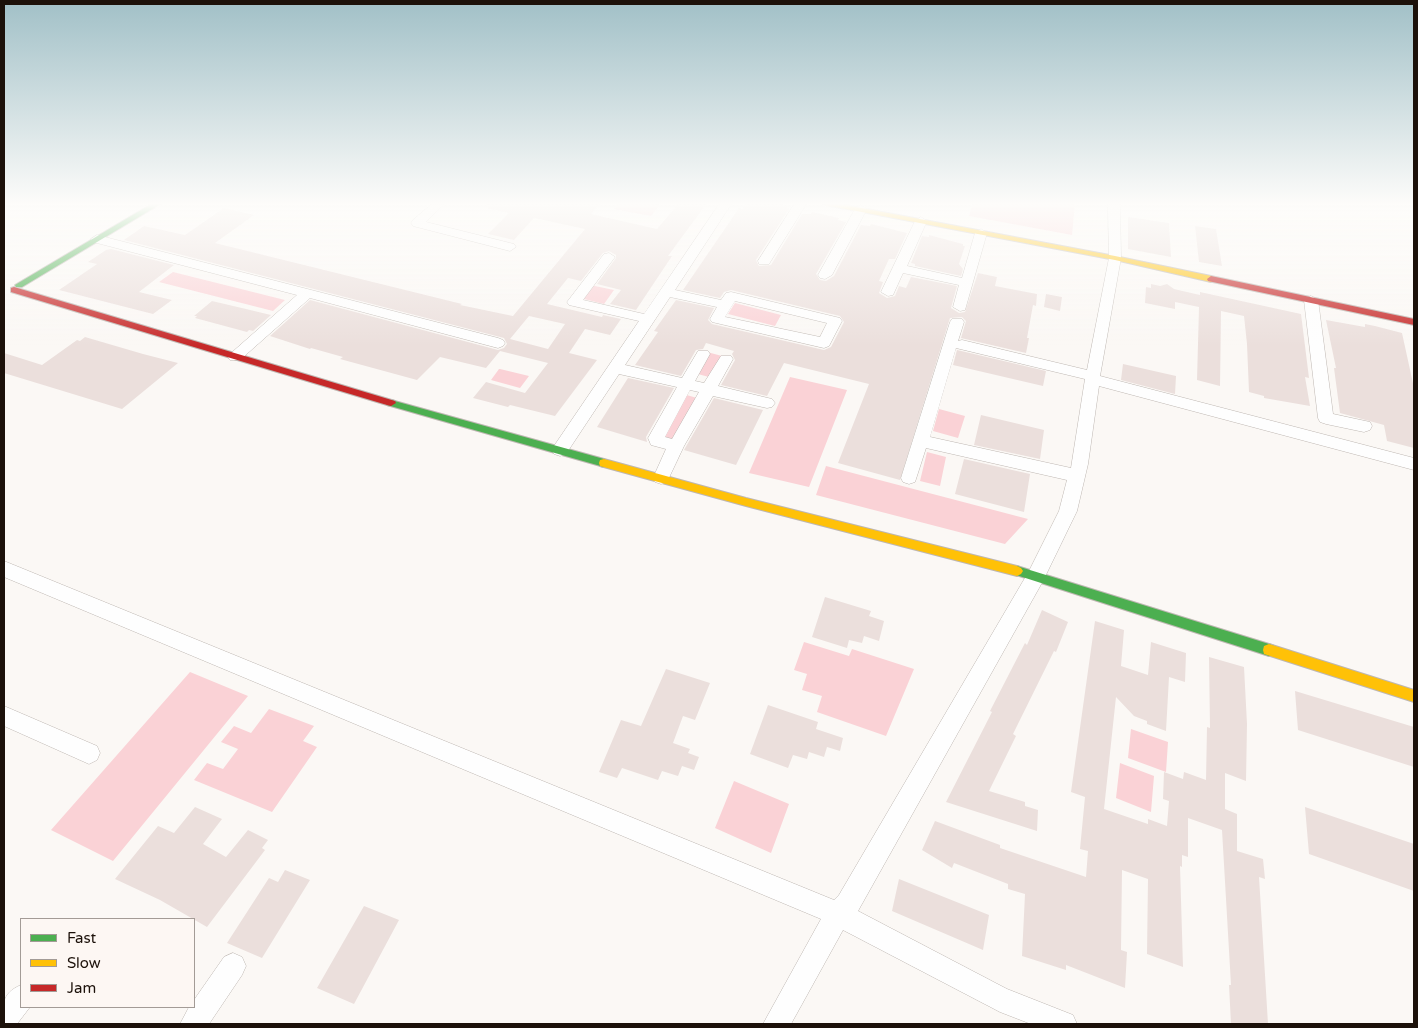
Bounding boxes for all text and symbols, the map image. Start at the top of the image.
legend [20,918,195,1008]
text: Fast [67,929,96,947]
text: Slow [67,954,101,972]
text: Jam [67,979,96,997]

